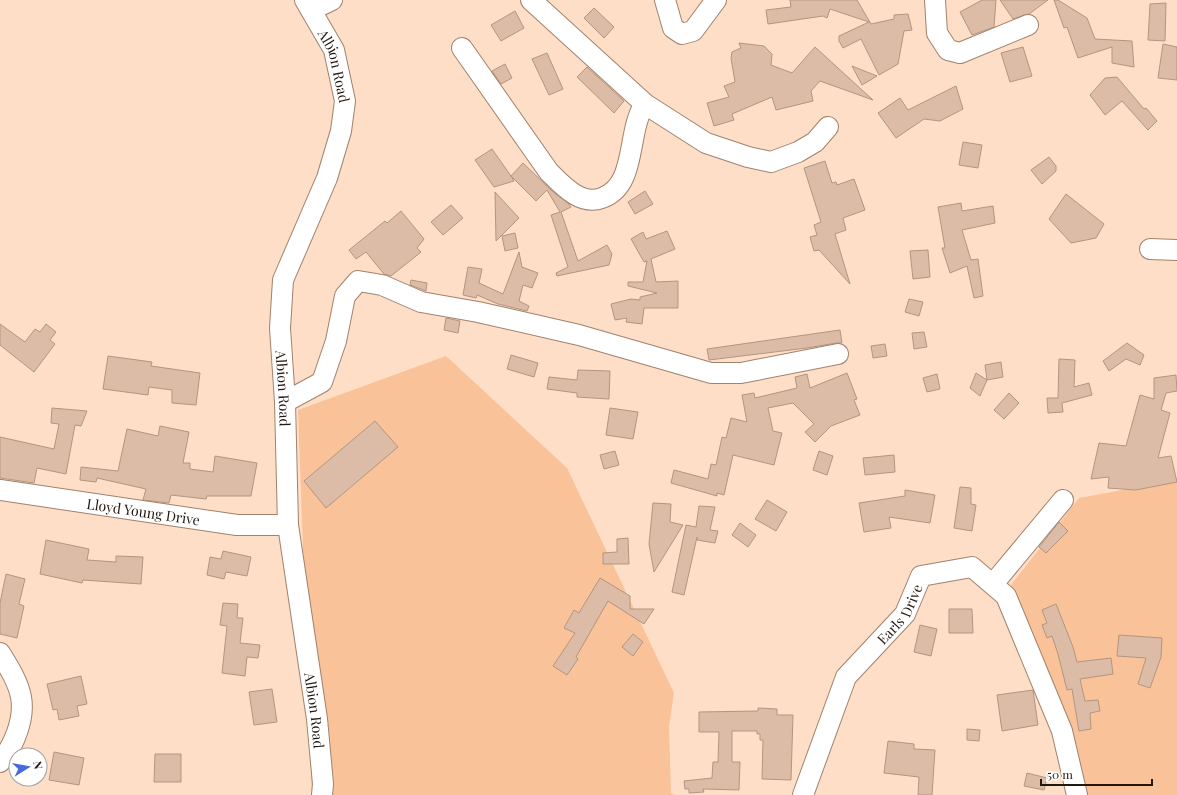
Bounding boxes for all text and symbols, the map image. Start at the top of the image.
street label: Albion Road [314,25,355,104]
street label: Albion Road [272,349,295,427]
street label: Lloyd Young Drive [85,493,201,529]
street label: Earls Drive [872,581,926,648]
street label: Albion Road [301,670,329,749]
north arrow [8,747,48,787]
text: N [30,760,46,770]
scale bar [1041,761,1152,787]
text: 50 m [1047,766,1073,782]

